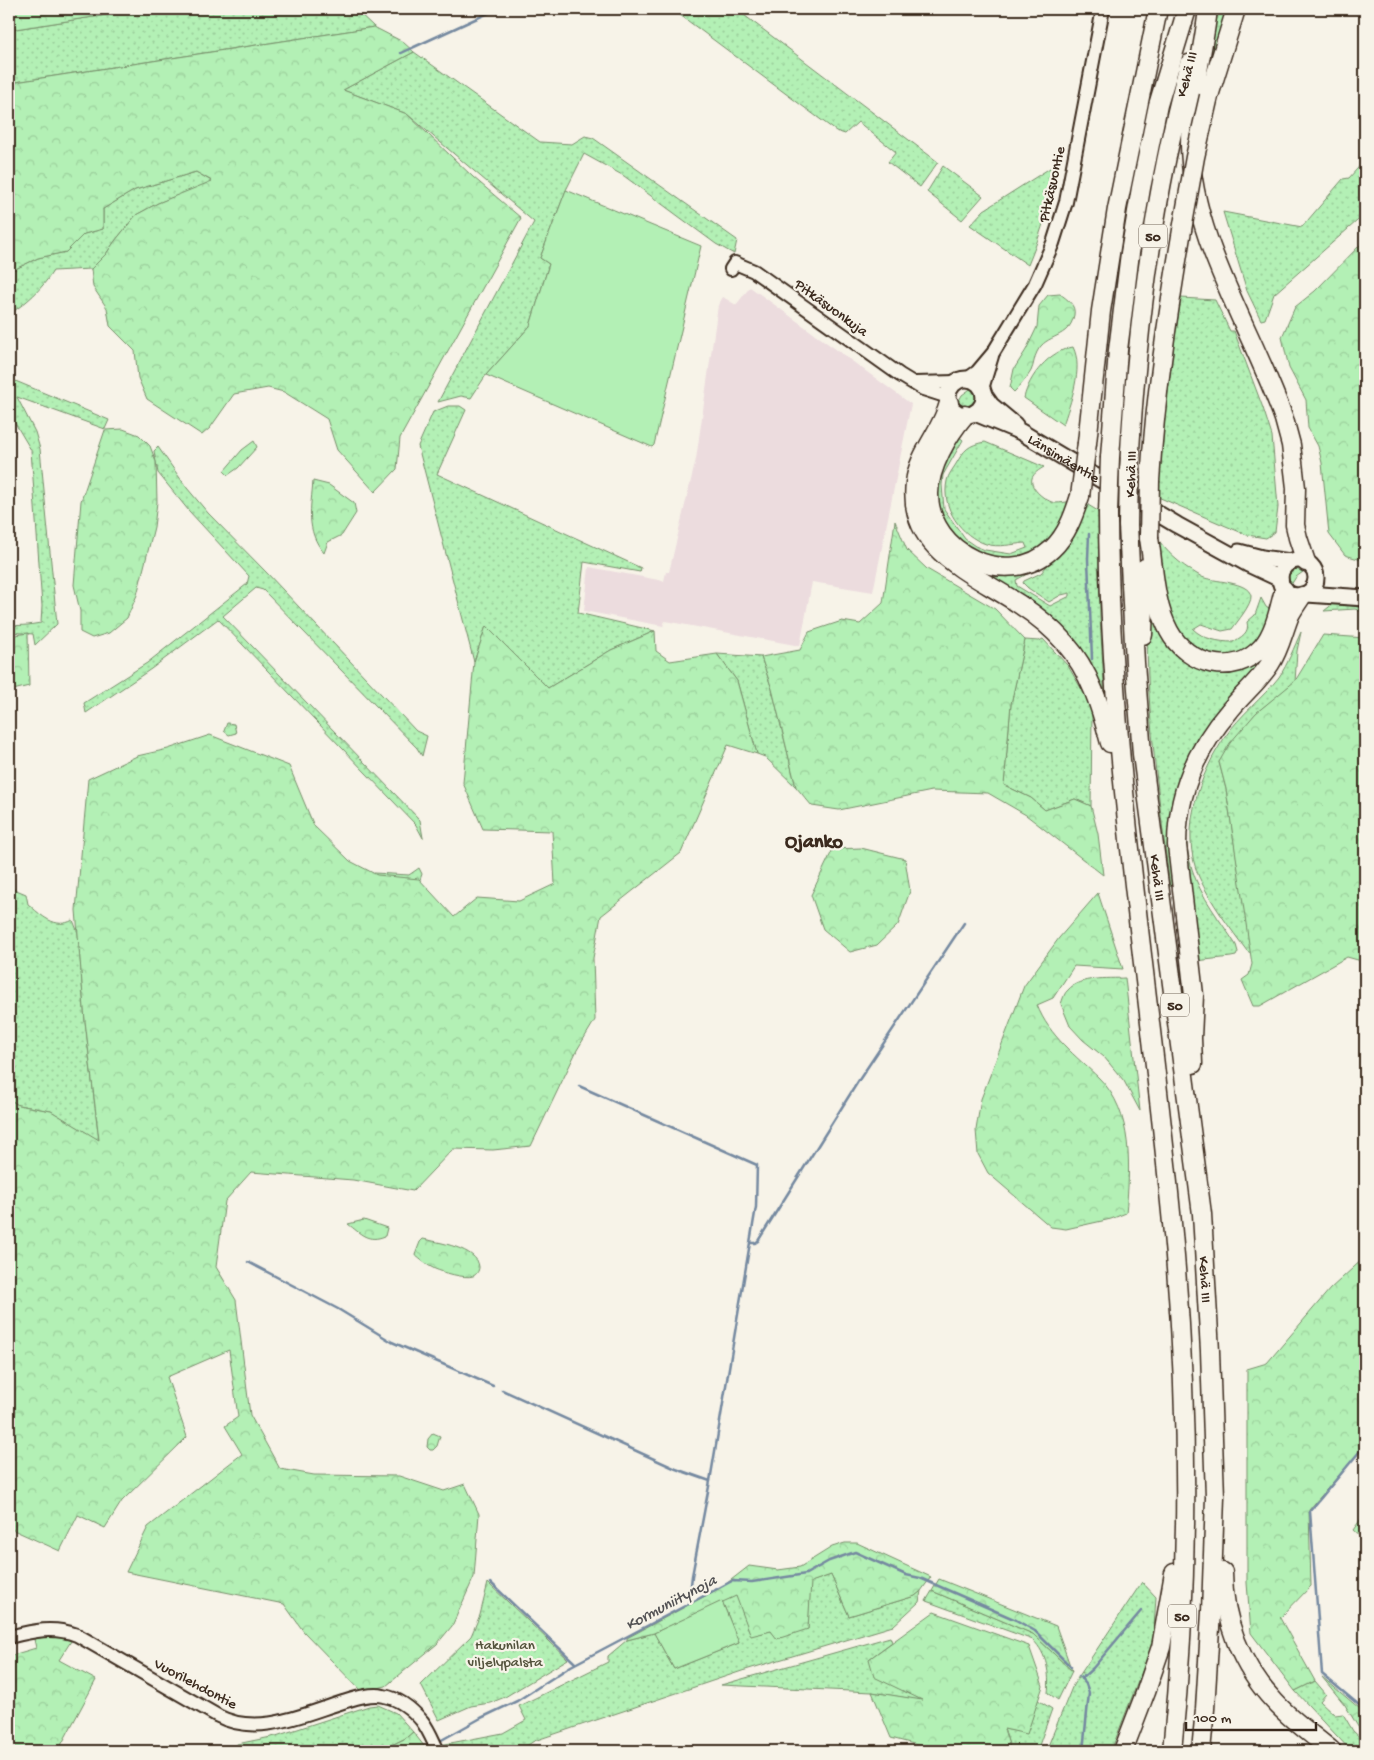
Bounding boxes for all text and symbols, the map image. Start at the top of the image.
street label: Kehä III [1173,50,1203,99]
street label: Pitkäsuontie [1035,145,1070,225]
road number: 50 [1139,225,1167,248]
street label: Pitkäsuonkuja [790,275,872,342]
street label: Länsimäentie [1024,431,1103,488]
street label: Kehä III [1122,450,1142,498]
district label: Ojanko [785,832,844,855]
street label: Kehä III [1144,853,1168,902]
road number: 50 [1161,994,1189,1016]
street label: Kehä III [1193,1256,1214,1304]
water label: Kormuniitynoja [623,1572,721,1636]
road number: 50 [1168,1604,1196,1628]
park label: Hakunilan viljelypalsta [468,1637,543,1672]
street label: Vuorilehdontie [149,1655,240,1714]
scale bar [1186,1700,1316,1732]
text: 100 m [1193,1710,1232,1728]

